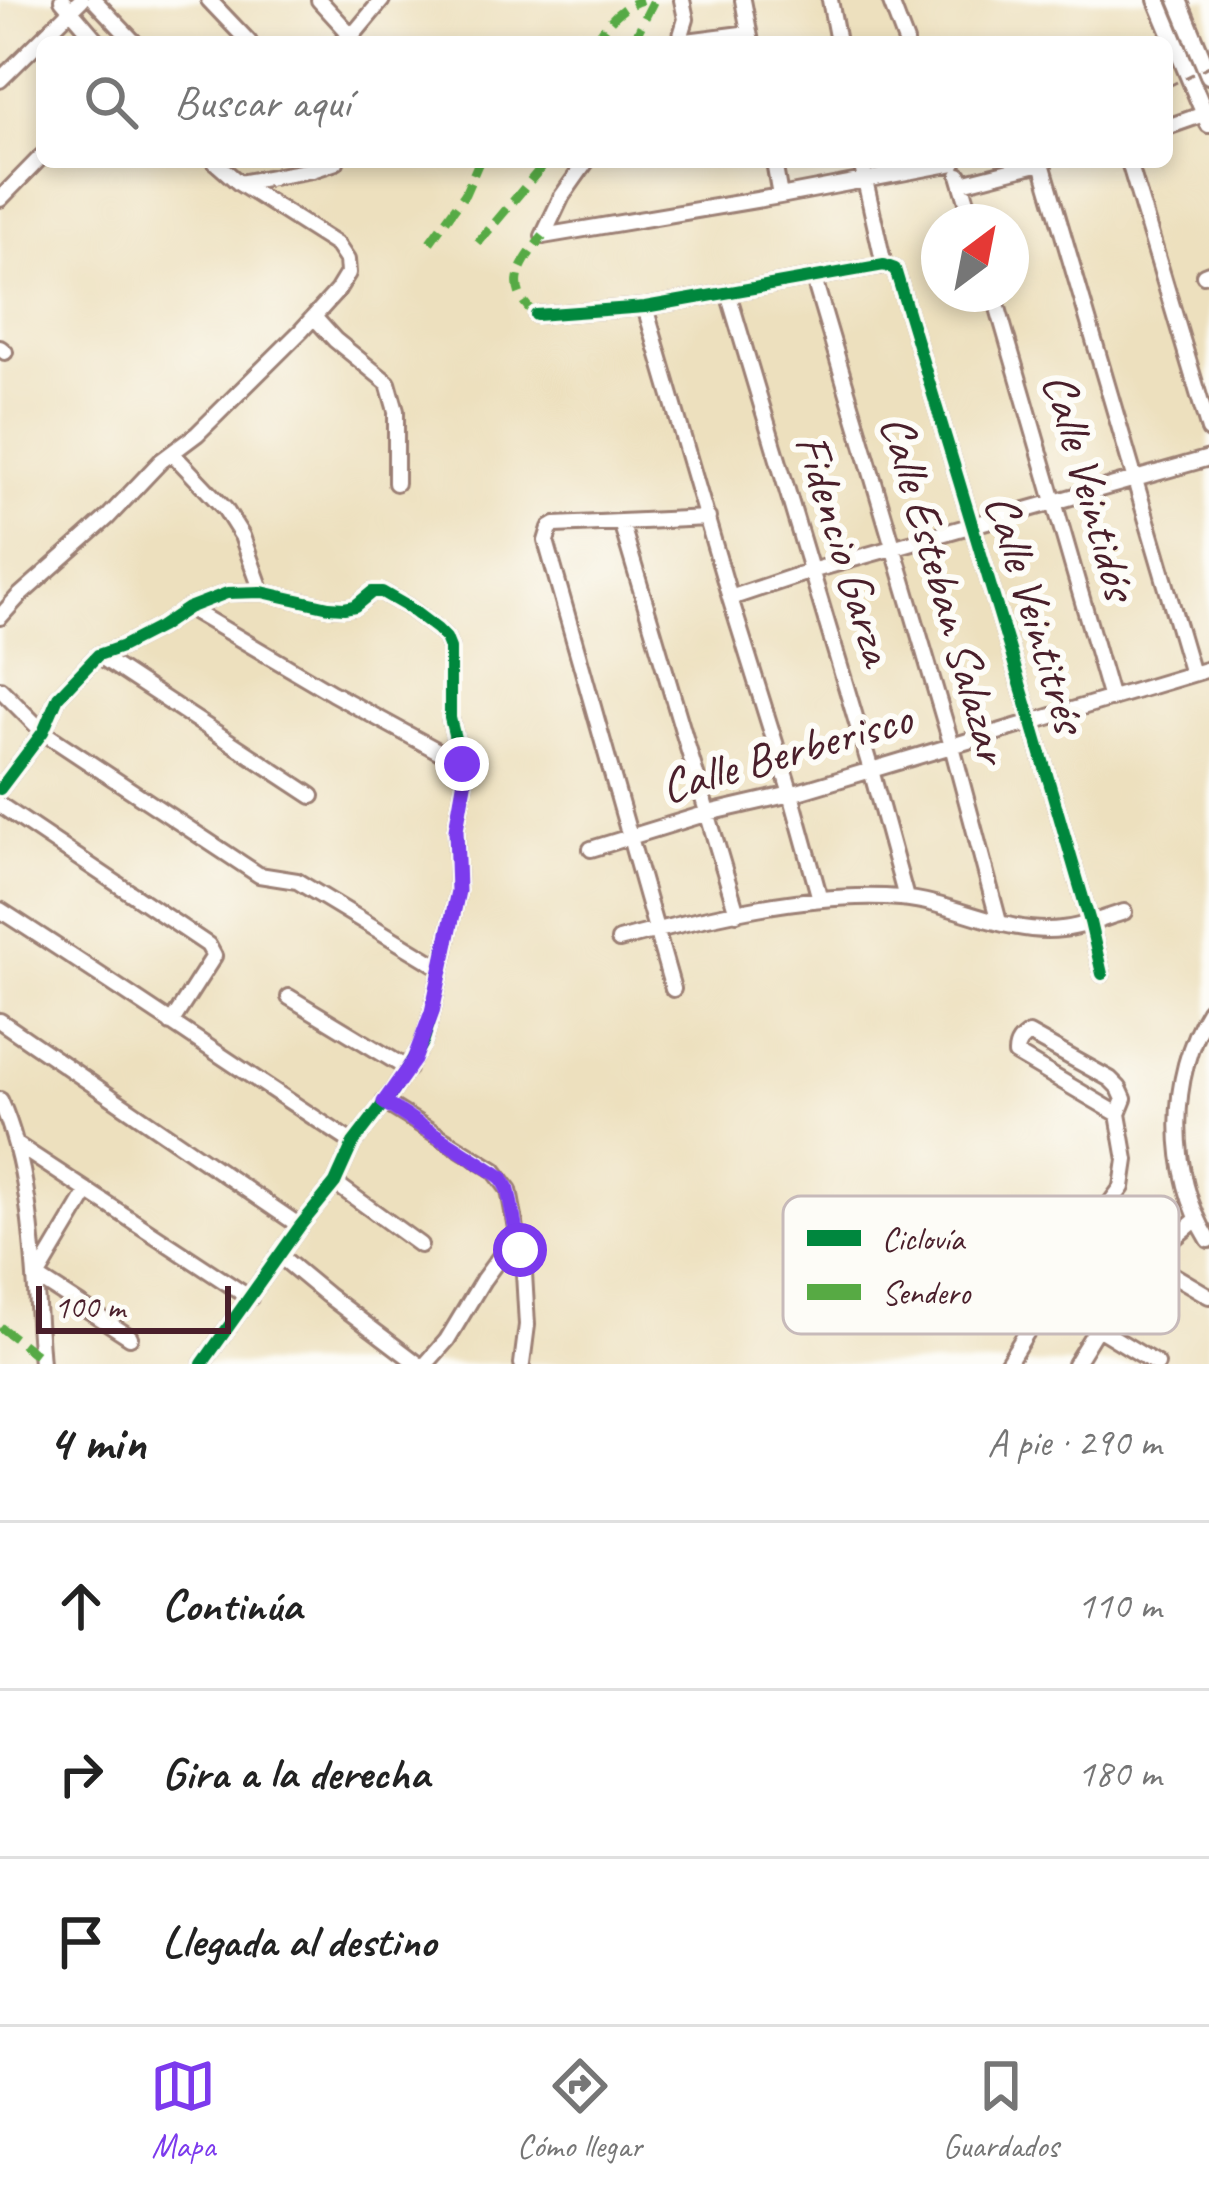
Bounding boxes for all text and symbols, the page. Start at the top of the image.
search box [36,36,1173,168]
icon: search [78,69,144,135]
text: Buscar aquí [174,74,350,131]
north arrow [921,204,1029,312]
street label: Calle Veintidós [1029,366,1152,610]
street label: Calle Esteban Salazar [867,408,1024,773]
street label: Fidencio Garza [782,427,910,675]
street label: Calle Veintitrés [971,487,1102,743]
street label: Calle Berberisco [654,687,920,816]
route end [435,737,489,791]
legend [783,1196,1179,1334]
text: Ciclovía [882,1218,967,1260]
route start [493,1223,547,1277]
text: Sendero [882,1272,972,1314]
scale bar [36,1280,231,1333]
text: 100 m [54,1286,125,1328]
text: 4 min [48,1410,146,1474]
text: A pie · 290 m [987,1418,1161,1467]
icon: ahead [48,1573,114,1639]
text: Continúa [162,1577,302,1634]
text: 110 m [1077,1581,1161,1630]
icon: right [48,1741,114,1807]
text: Gira a la derecha [162,1745,429,1802]
text: 180 m [1077,1749,1161,1798]
icon: arrive [48,1909,114,1975]
text: Llegada al destino [162,1913,436,1970]
tab: Mapa [150,2053,216,2167]
tab: Cómo llegar [517,2053,642,2167]
tab: Guardados [943,2053,1059,2167]

